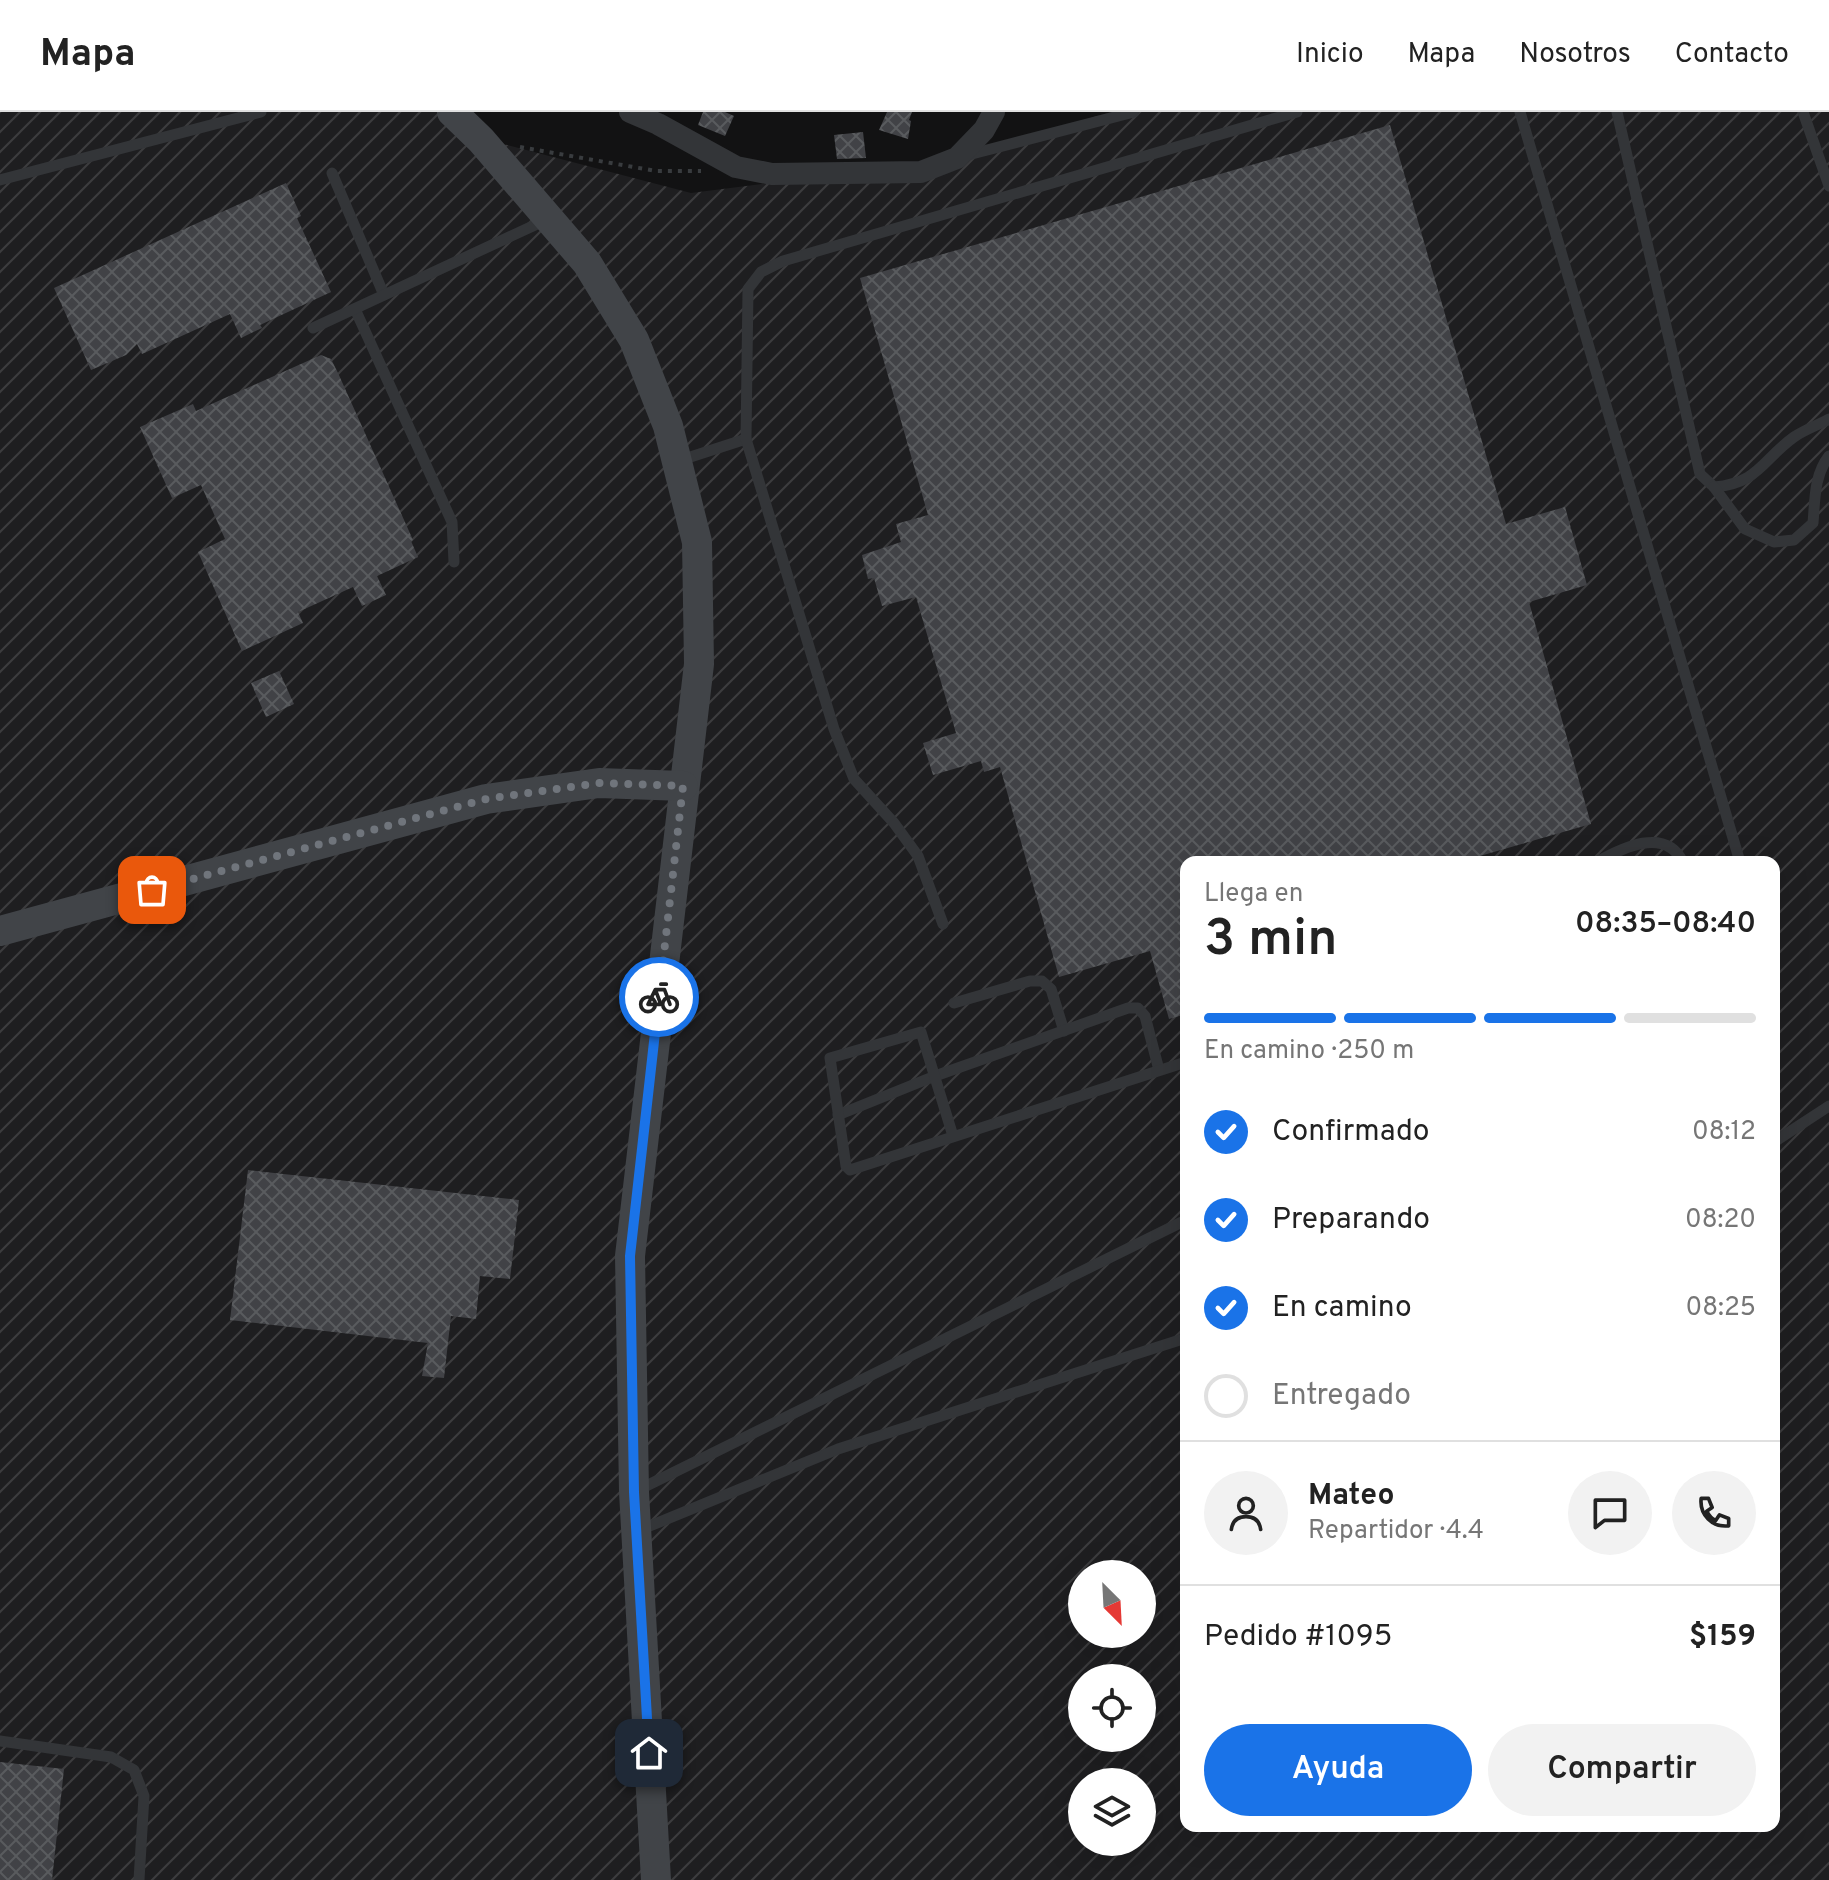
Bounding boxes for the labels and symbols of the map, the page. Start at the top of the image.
pin [118,856,186,924]
courier [619,957,699,1037]
north arrow [1068,1560,1156,1648]
pin [615,1719,683,1787]

